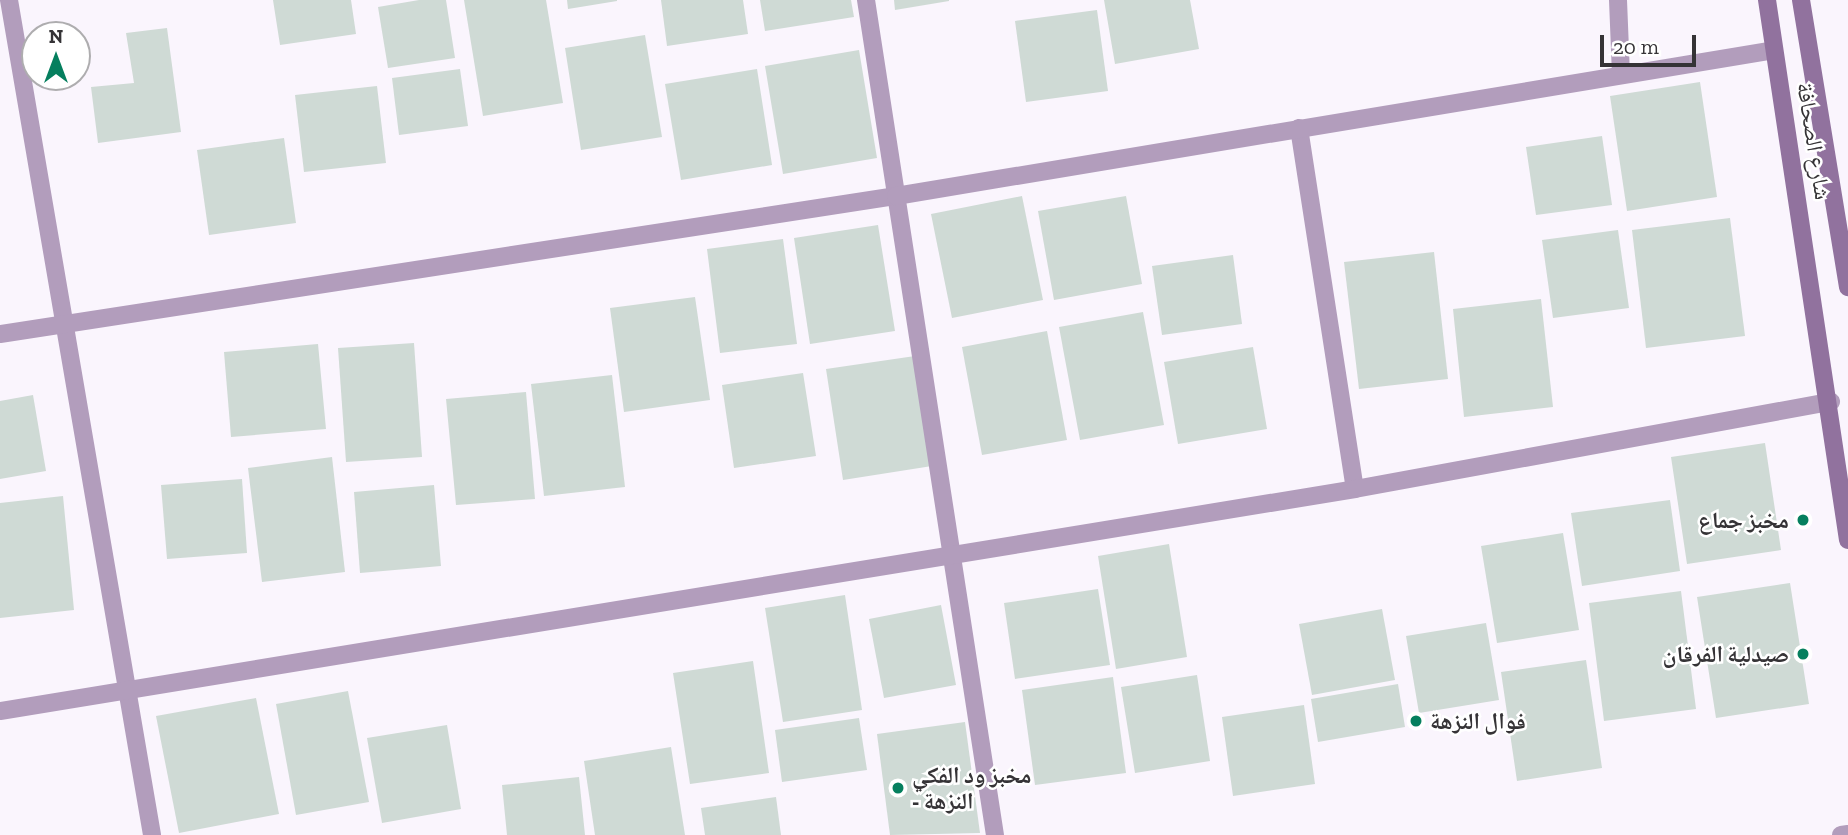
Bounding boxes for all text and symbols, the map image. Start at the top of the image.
north arrow [21,21,91,91]
scale bar [1603,21,1699,65]
text: N [49,25,63,48]
text: 20 m [1613,34,1659,59]
street label: شارع الصحافة [1791,80,1837,202]
place label: مخبز جماع [1698,506,1789,534]
marker: مخبز جماع [1795,512,1811,528]
place label: صيدلية الفرقان [1663,640,1789,668]
marker: صيدلية الفرقان [1795,646,1811,662]
place label: فوال النزهة [1430,707,1526,735]
marker: فوال النزهة [1408,713,1424,729]
place label: مخبز ود الفكي - النزهة [912,761,1031,815]
marker: مخبز ود الفكي - النزهة [890,780,906,796]

